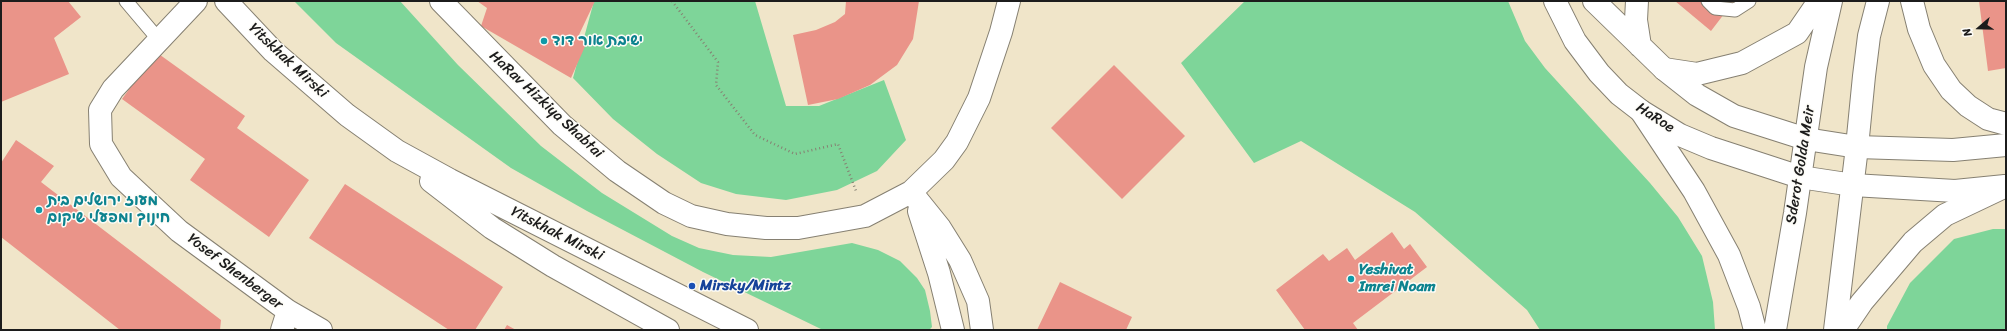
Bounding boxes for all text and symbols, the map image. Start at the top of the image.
north arrow [1959,8,1999,48]
street label: Yitskhak Mirski [245,20,331,102]
text: N [1957,25,1977,39]
place label: ישיבת אור דוד [552,32,643,50]
marker: ישיבת אור דוד [539,36,549,46]
street label: HaRav Hizkiya Shabtai [485,48,607,162]
street label: HaRoe [1632,99,1678,137]
street label: Sderot Golda Meir [1783,105,1819,225]
place label: מעוז ירושלים בית חינוך ומפעלי שיקום [47,192,170,227]
street label: Yitskhak Mirski [508,203,606,265]
marker: מעוז ירושלים בית חינוך ומפעלי שיקום [34,205,44,215]
street label: Yosef Shenberger [184,230,286,314]
place label: Yeshivat Imrei Noam [1359,261,1435,296]
marker: Yeshivat Imrei Noam [1346,274,1356,284]
place label: Mirsky/Mintz [700,277,791,295]
marker: Mirsky/Mintz [687,281,697,291]

